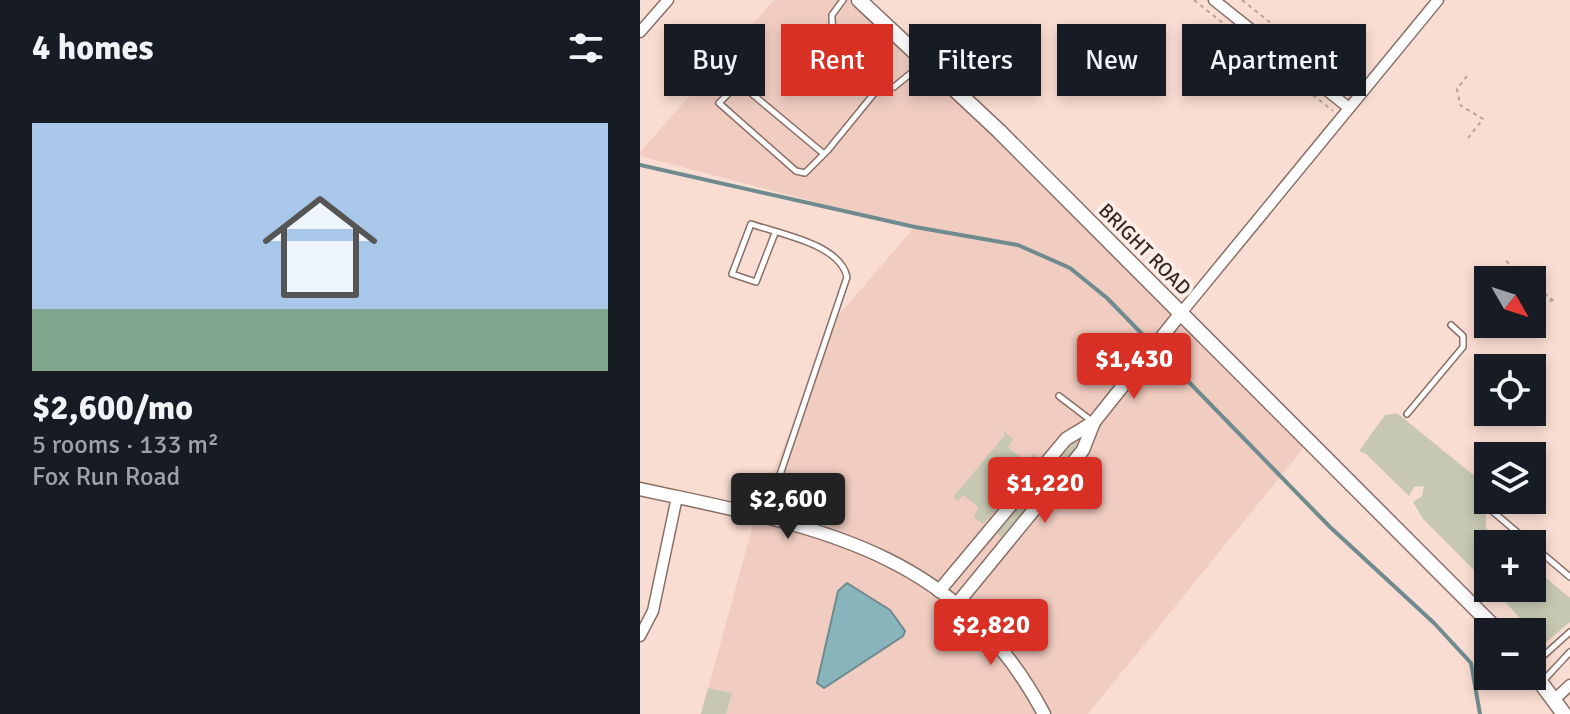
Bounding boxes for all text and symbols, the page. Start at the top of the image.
chip: Buy [664,24,765,96]
chip: Rent [781,24,893,96]
chip: Filters [909,24,1041,96]
chip: New [1057,24,1166,96]
chip: Apartment [1182,24,1366,96]
icon: filters [564,26,608,70]
text: 4 homes [32,27,153,69]
icon: home [248,175,392,319]
street label: BRIGHT ROAD [1093,198,1196,301]
north arrow [1474,266,1546,338]
map controls [1474,266,1546,690]
pin: $1,430 [1069,333,1199,401]
text: $1,430 [1095,343,1173,375]
button: locate [1474,354,1546,426]
text: $2,600/mo [32,387,193,429]
text: 5 rooms · 133 m² [32,429,219,461]
button: layers [1474,442,1546,514]
pin: $1,220 [980,457,1110,525]
text: Fox Run Road [32,461,180,493]
text: $1,220 [1006,467,1084,499]
pin: $2,600 [723,473,853,541]
text: $2,600 [749,483,827,515]
button: + [1474,530,1546,602]
pin: $2,820 [926,599,1056,667]
text: $2,820 [952,609,1030,641]
button: − [1474,618,1546,690]

